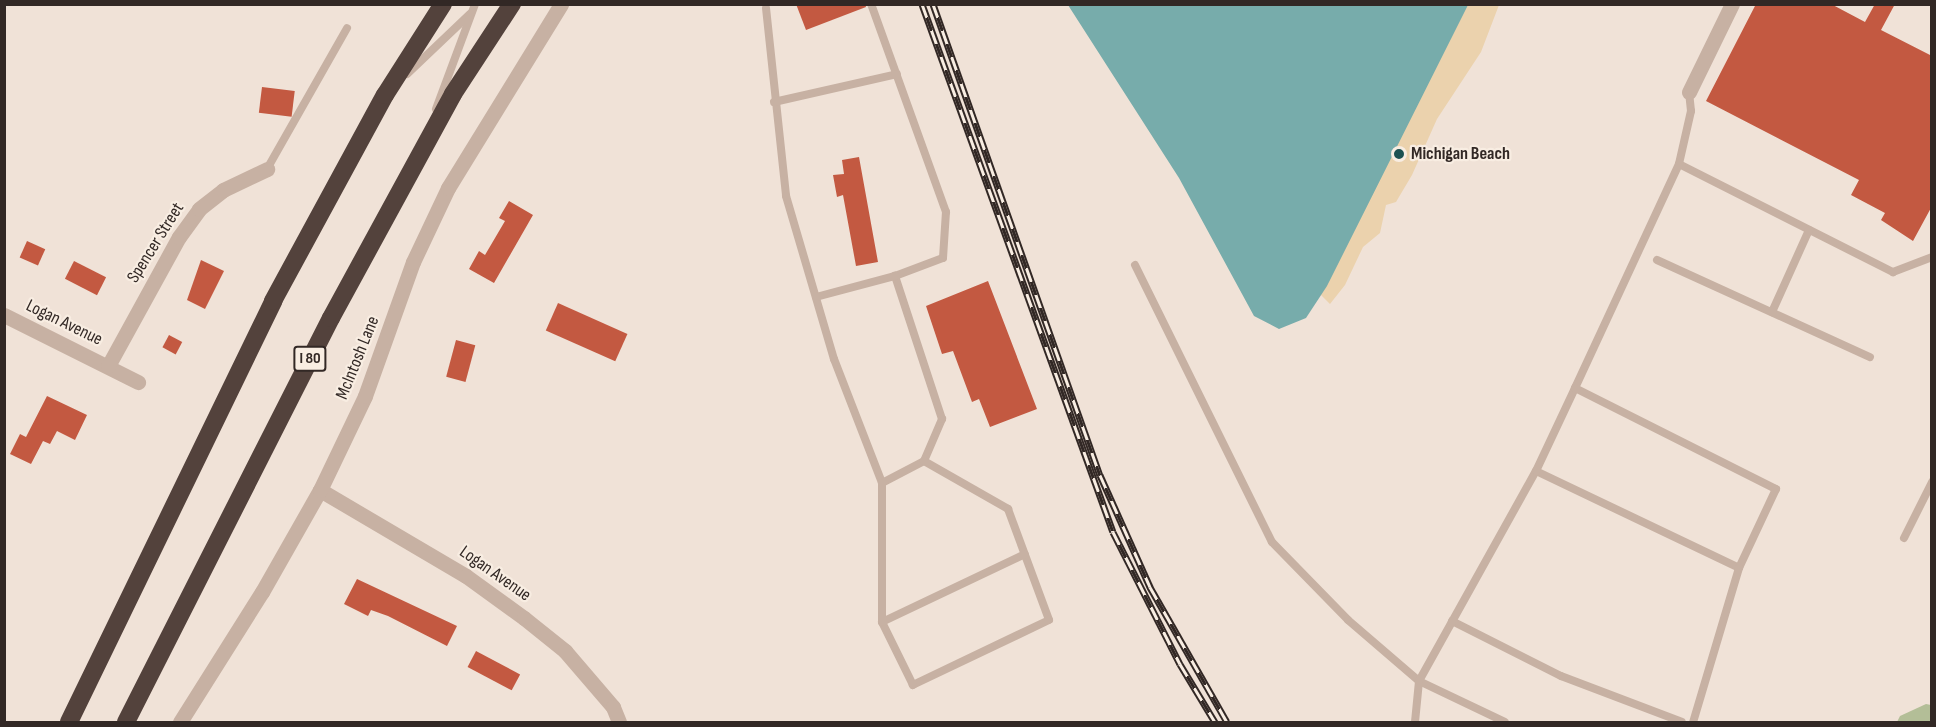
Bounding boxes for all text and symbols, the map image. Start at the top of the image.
place label: Michigan Beach [1411,143,1510,165]
marker: Michigan Beach [1392,147,1406,161]
street label: Spencer Street [123,199,189,287]
street label: Logan Avenue [22,295,106,351]
street label: McIntosh Lane [332,313,384,403]
road number: I 80 [292,346,328,372]
street label: Logan Avenue [455,542,535,606]

